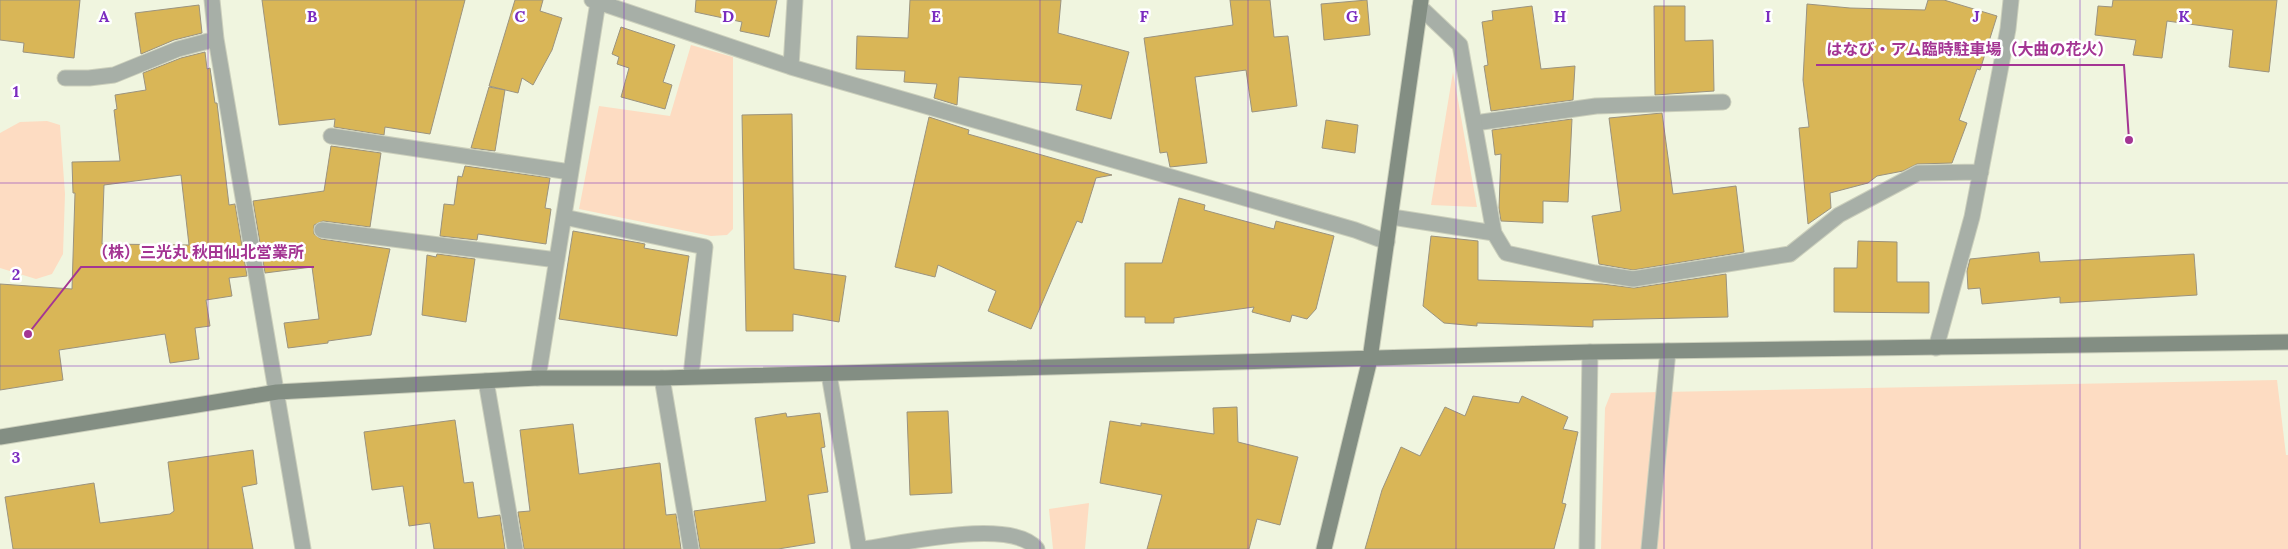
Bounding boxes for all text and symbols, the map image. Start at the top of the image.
text: A [99,6,110,26]
text: B [307,6,318,26]
text: C [514,6,526,26]
text: D [722,6,734,26]
text: E [931,6,941,26]
text: F [1139,6,1149,26]
text: G [1346,6,1358,26]
text: H [1554,6,1567,26]
text: I [1765,6,1771,26]
text: J [1972,6,1980,26]
text: K [2178,6,2190,26]
callout: はなび・アム臨時駐車場（大曲の花火） [1816,34,2124,65]
text: はなび・アム臨時駐車場（大曲の花火） [1827,39,2113,59]
text: 1 [13,81,19,101]
callout: （株）三光丸 秋田仙北営業所 [81,236,314,267]
text: （株）三光丸 秋田仙北営業所 [92,242,304,262]
text: 2 [12,264,20,284]
text: 3 [12,447,21,467]

